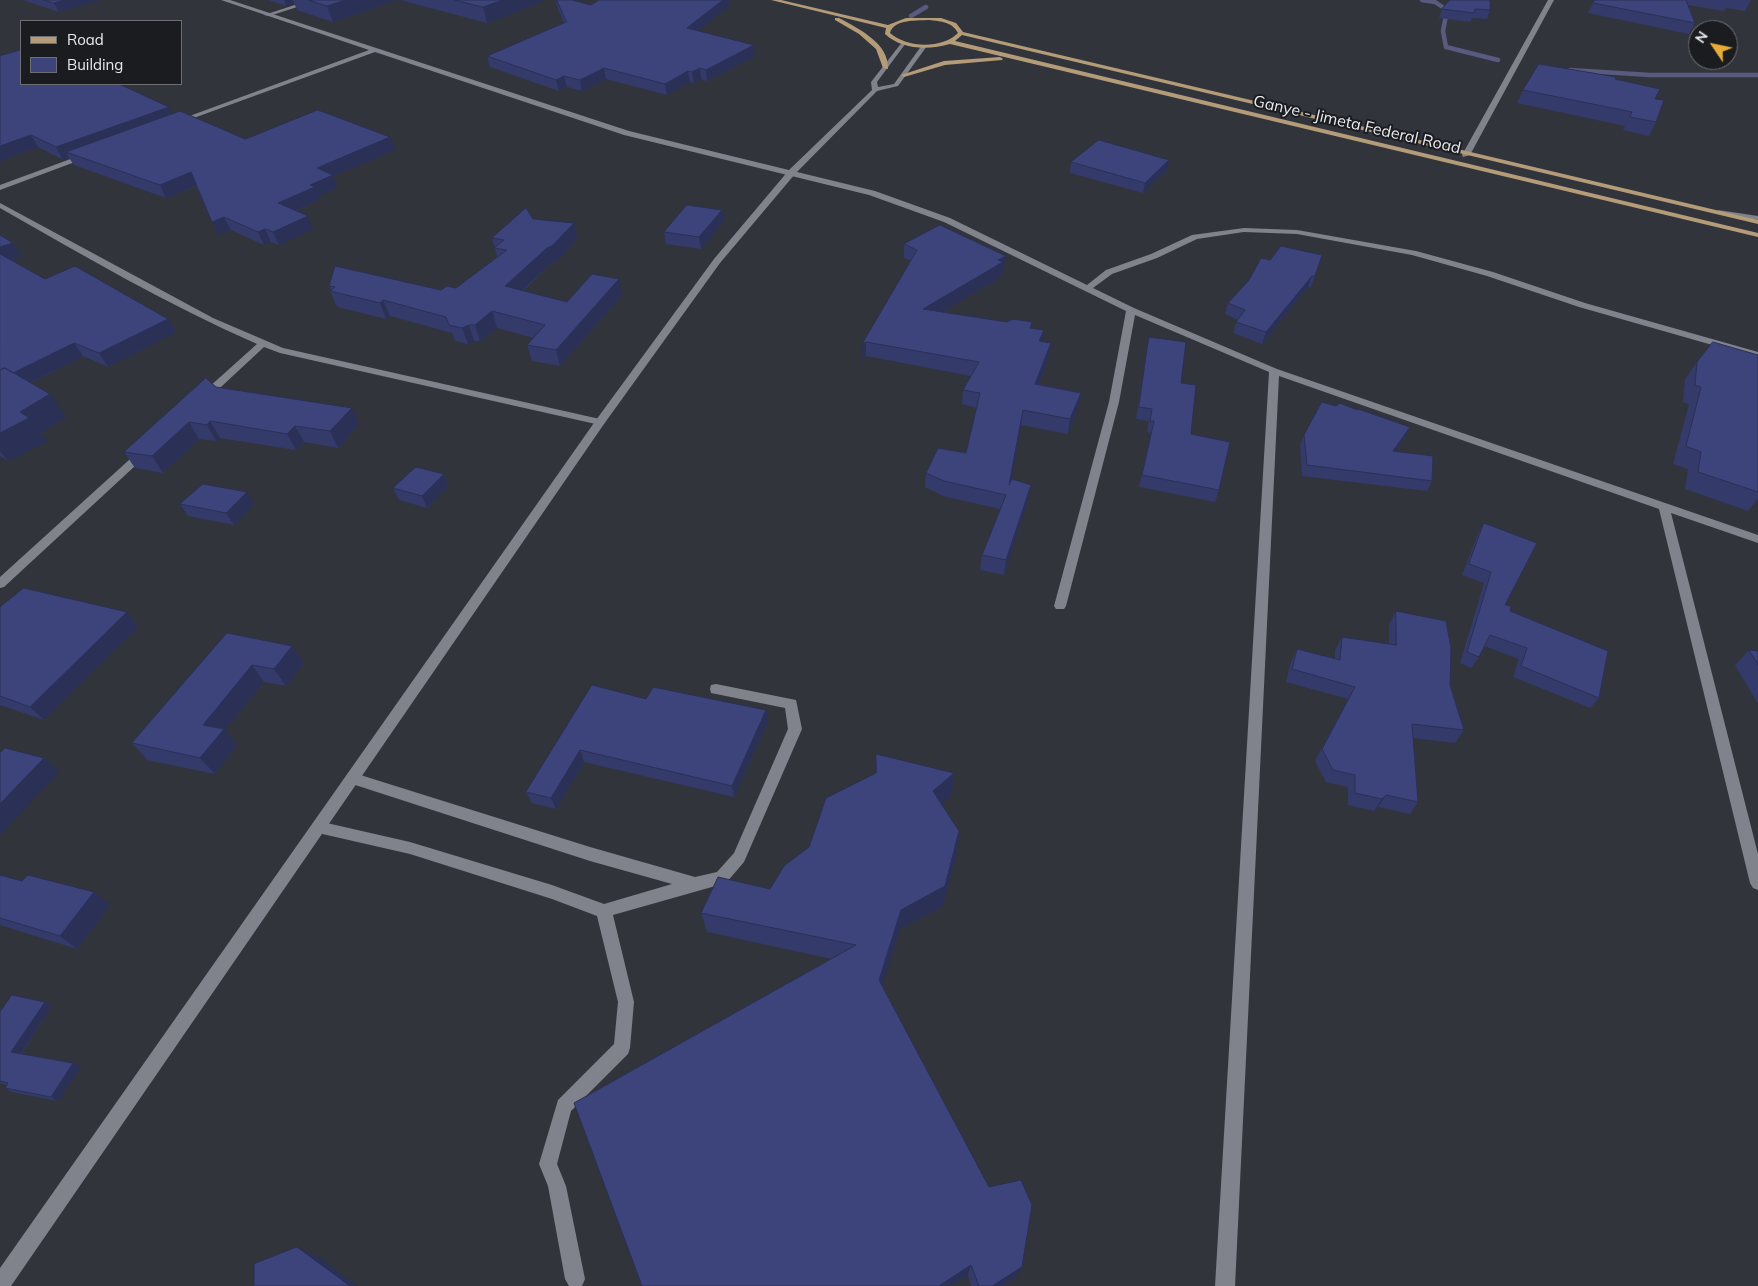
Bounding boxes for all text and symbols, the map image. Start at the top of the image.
legend [20,20,182,85]
north arrow [1688,20,1738,70]
text: N [1691,28,1712,47]
text: Road [67,30,104,49]
text: Building [67,55,123,74]
street label: Ganye - Jimeta Federal Road [1251,92,1463,158]

